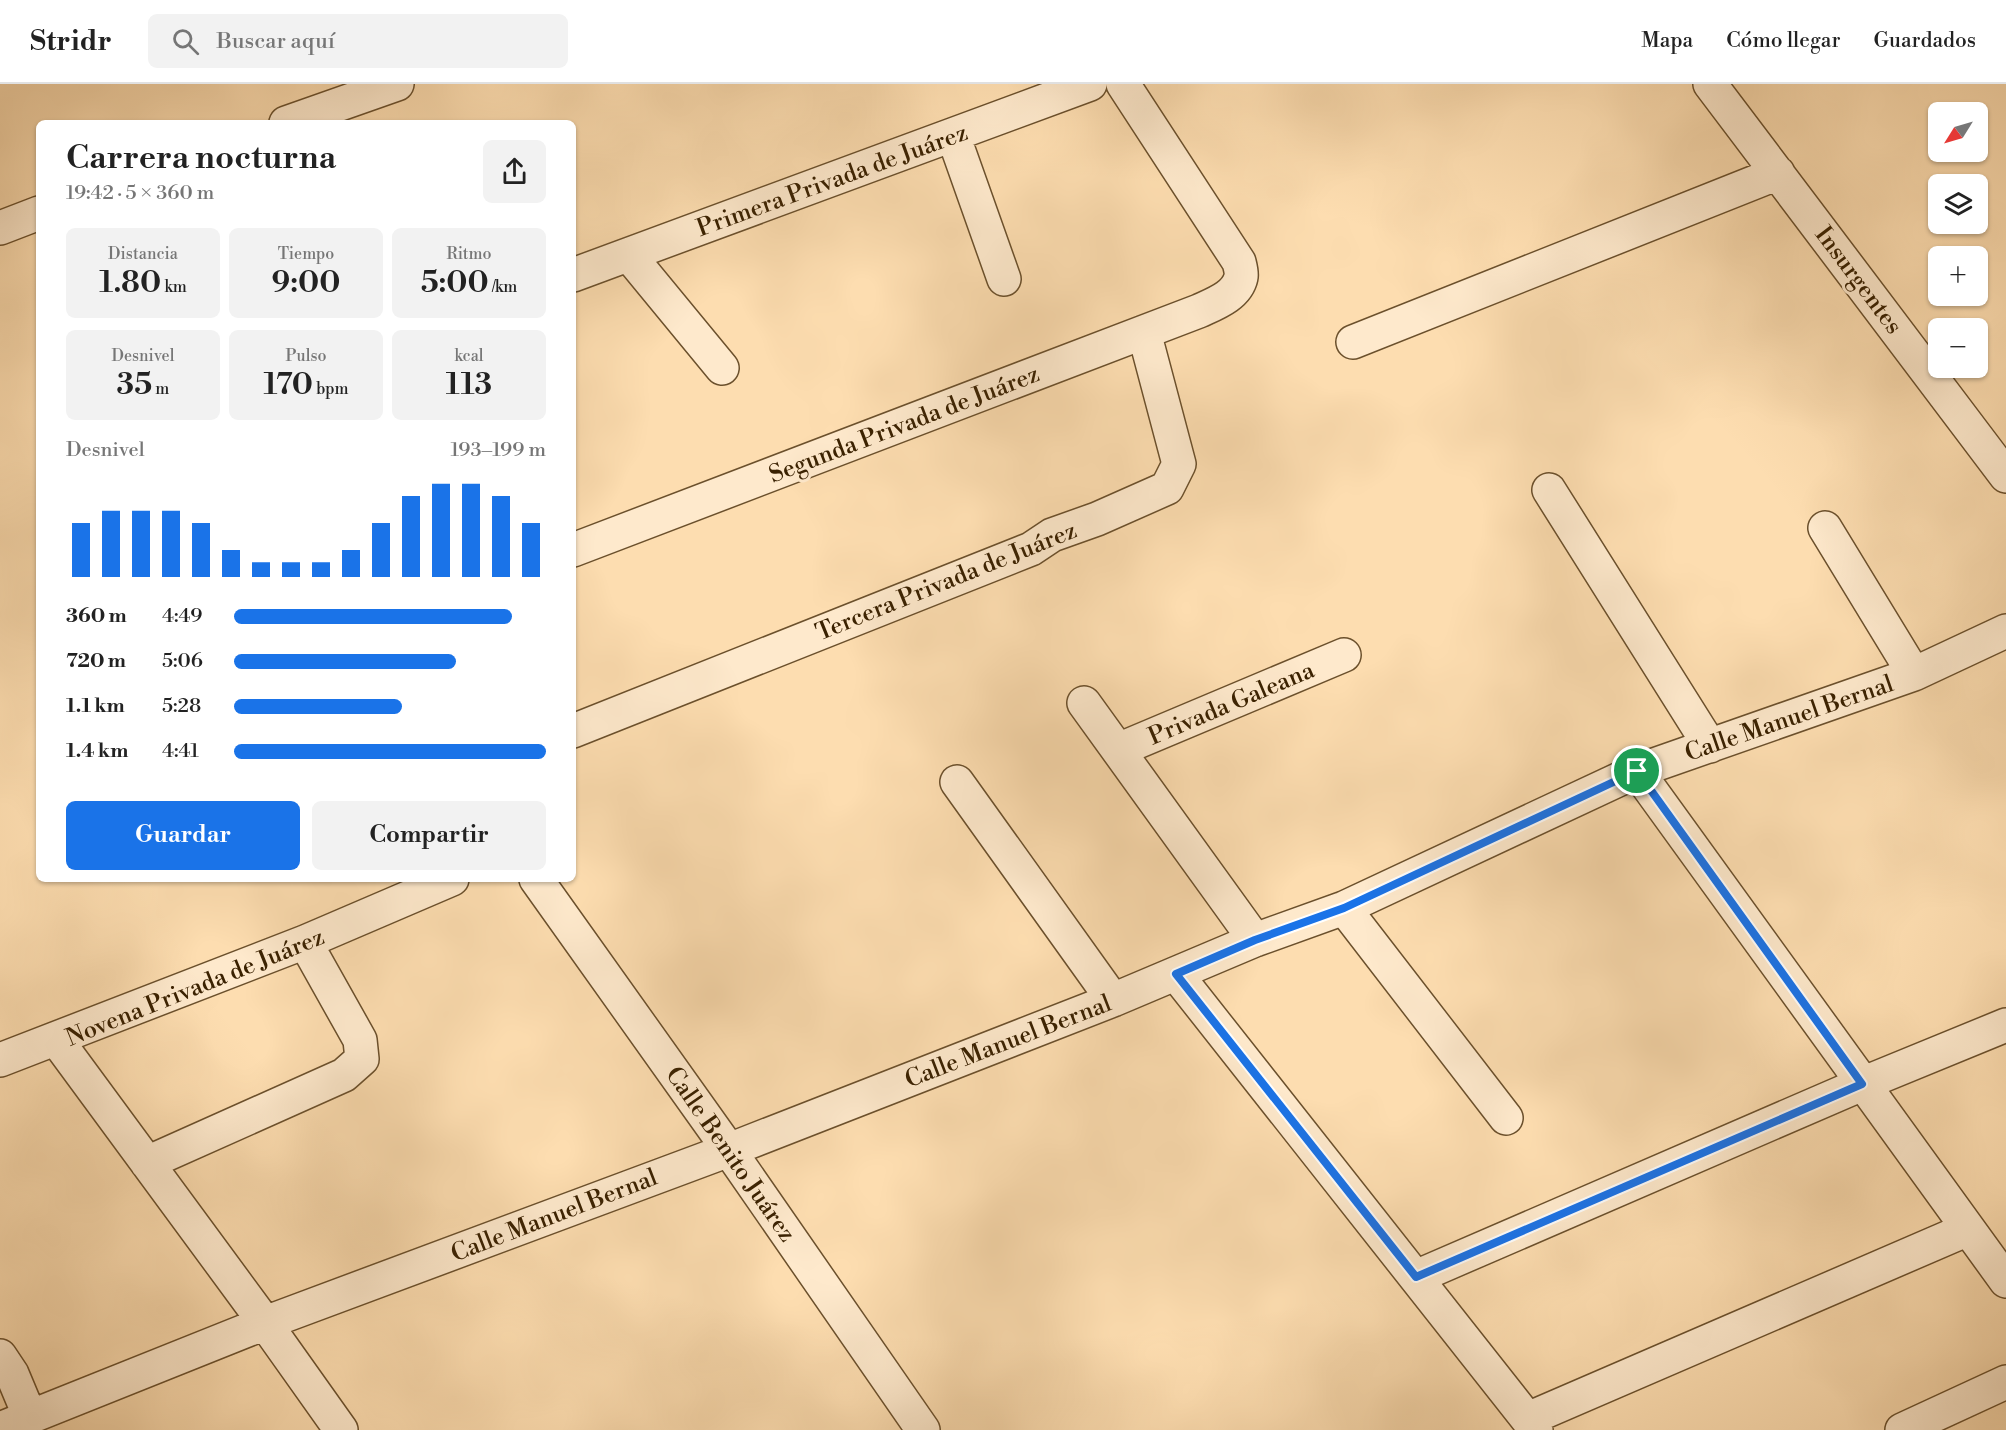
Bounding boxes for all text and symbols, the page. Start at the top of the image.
search box [148,14,568,68]
text: Stridr [30,24,112,59]
icon: search [169,25,202,58]
text: Buscar aquí [217,28,335,55]
text: Mapa [1641,28,1693,54]
text: Cómo llegar [1726,28,1841,54]
text: Guardados [1874,28,1976,54]
north arrow [1928,102,1988,162]
map controls [1928,102,1988,378]
street label: Primera Privada de Juárez [693,118,972,244]
text: Carrera nocturna [66,138,336,179]
button: share [483,140,546,203]
button: layers [1928,174,1988,234]
text: 19:42 · 5 × 360 m [66,181,214,206]
street label: Insurgentes [1808,221,1908,340]
text: Distancia [108,244,178,264]
text: Tiempo [278,244,334,264]
text: Ritmo [447,244,491,264]
button: + [1928,246,1988,306]
text: 1.80 [99,264,161,302]
text: 9:00 [272,264,340,302]
text: 5:00 [421,264,489,302]
text: km [161,277,187,297]
text: /km [489,277,517,297]
button: − [1928,318,1988,378]
text: Desnivel [112,346,174,366]
text: Pulso [286,346,326,366]
text: kcal [454,346,484,366]
street label: Segunda Privada de Juárez [765,359,1044,490]
text: 35 [117,366,152,404]
text: 170 [263,366,313,404]
text: 113 [446,366,492,404]
text: m [152,379,169,399]
text: bpm [313,379,349,399]
text: Desnivel [66,438,145,463]
text: 193–199 m [450,438,546,463]
street label: Tercera Privada de Juárez [811,516,1081,648]
text: 360 m [66,604,127,629]
text: 4:49 [162,604,202,629]
text: 720 m [66,649,126,674]
text: 5:06 [162,649,203,674]
street label: Privada Galeana [1144,655,1320,752]
street label: Calle Manuel Bernal [1681,669,1898,769]
text: 1.1 km [66,694,125,719]
text: 5:28 [162,694,201,719]
text: 1.4 km [66,739,128,764]
text: 4:41 [162,739,199,764]
pin [1611,745,1662,796]
icon: arrive [1620,754,1653,787]
button: Guardar [66,801,300,870]
button: Compartir [312,801,546,870]
street label: Novena Privada de Juárez [62,922,329,1054]
street label: Calle Manuel Bernal [901,989,1116,1095]
street label: Calle Benito Juárez [658,1061,802,1248]
street label: Calle Manuel Bernal [447,1163,662,1269]

